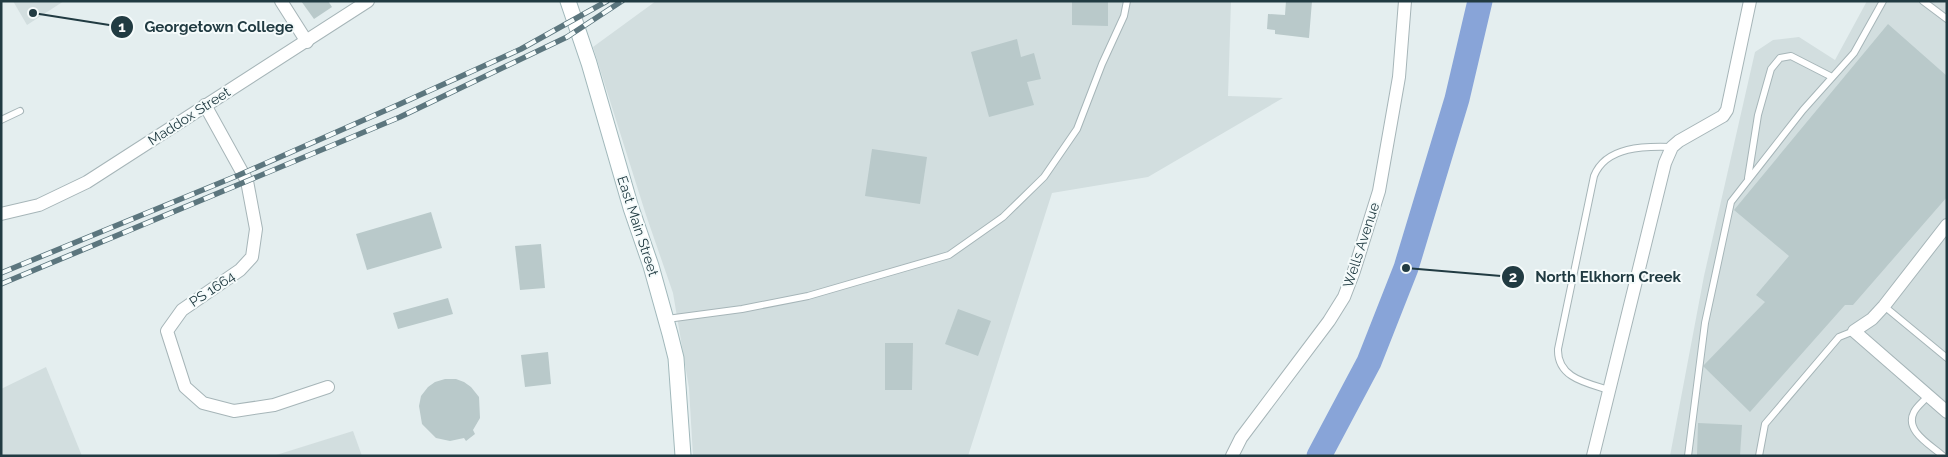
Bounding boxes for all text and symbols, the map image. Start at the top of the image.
callout: Georgetown College [109,12,304,42]
text: 1 [118,18,126,36]
text: Georgetown College [144,18,294,36]
street label: Maddox Street [145,83,233,148]
street label: East Main Street [614,174,662,278]
street label: Wells Avenue [1340,200,1382,290]
callout: North Elkhorn Creek [1500,262,1691,292]
street label: PS 1664 [186,268,238,310]
text: 2 [1509,268,1517,286]
text: North Elkhorn Creek [1535,268,1681,286]

